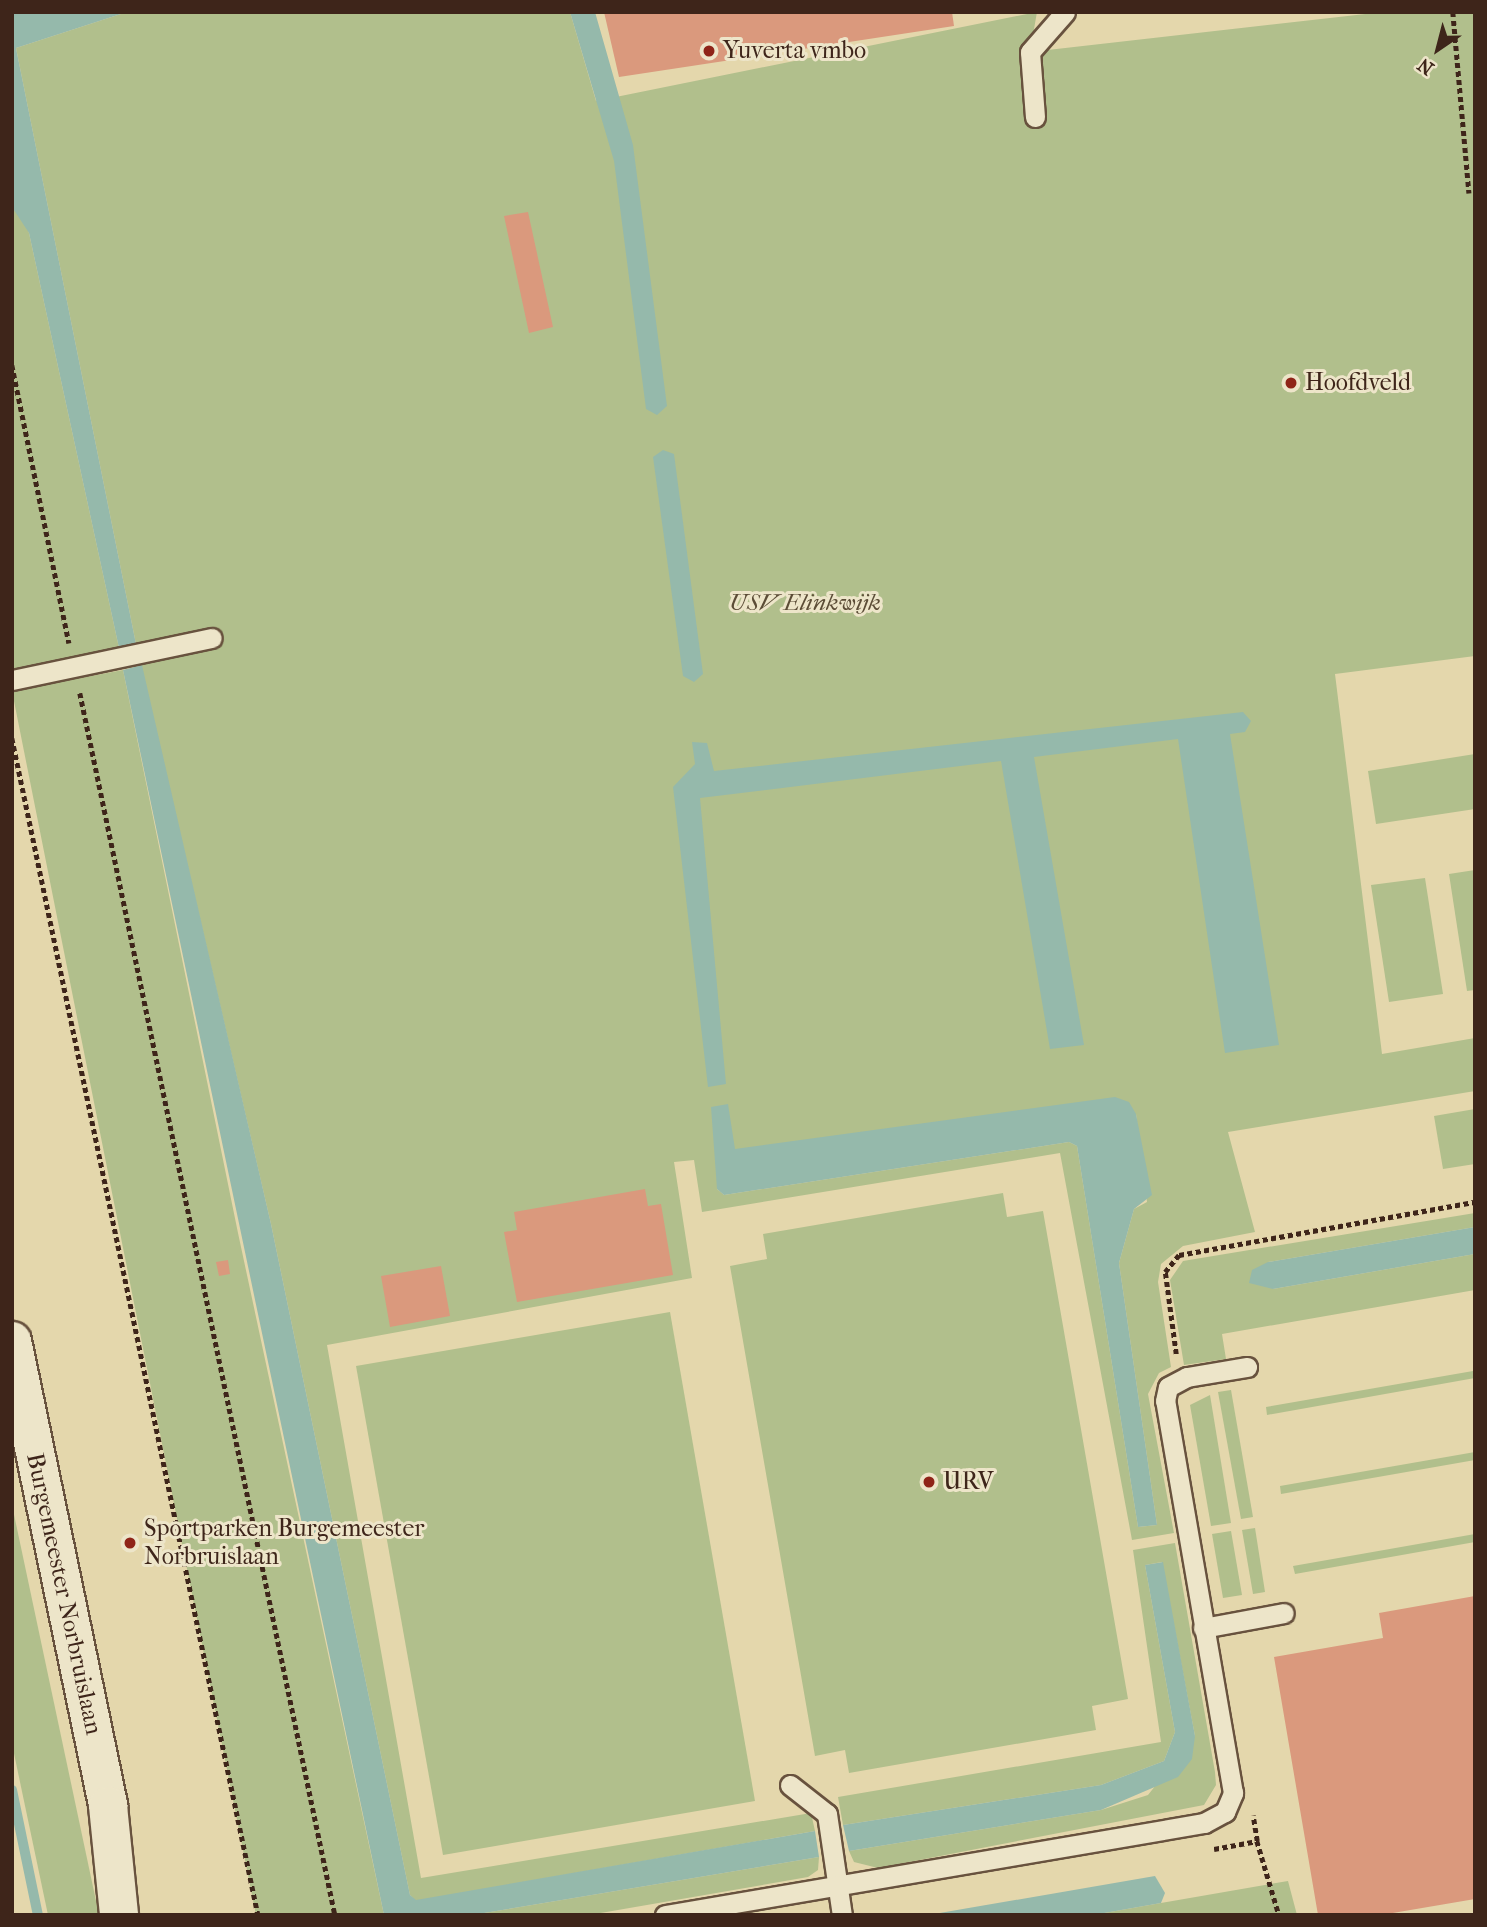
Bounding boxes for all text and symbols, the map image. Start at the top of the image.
north arrow [1403,14,1473,84]
place label: Yuverta vmbo [723,37,866,65]
marker: Yuverta vmbo [701,43,717,59]
text: N [1414,53,1438,79]
place label: Hoofdveld [1305,369,1411,397]
marker: Hoofdveld [1283,375,1299,391]
park label: USV Elinkwijk [729,589,881,617]
street label: Burgemeester Norbruislaan [20,1451,108,1737]
place label: URV [943,1468,993,1496]
marker: URV [921,1474,937,1490]
place label: Sportparken Burgemeester Norbruislaan [144,1515,424,1571]
marker: Sportparken Burgemeester Norbruislaan [122,1535,138,1551]

